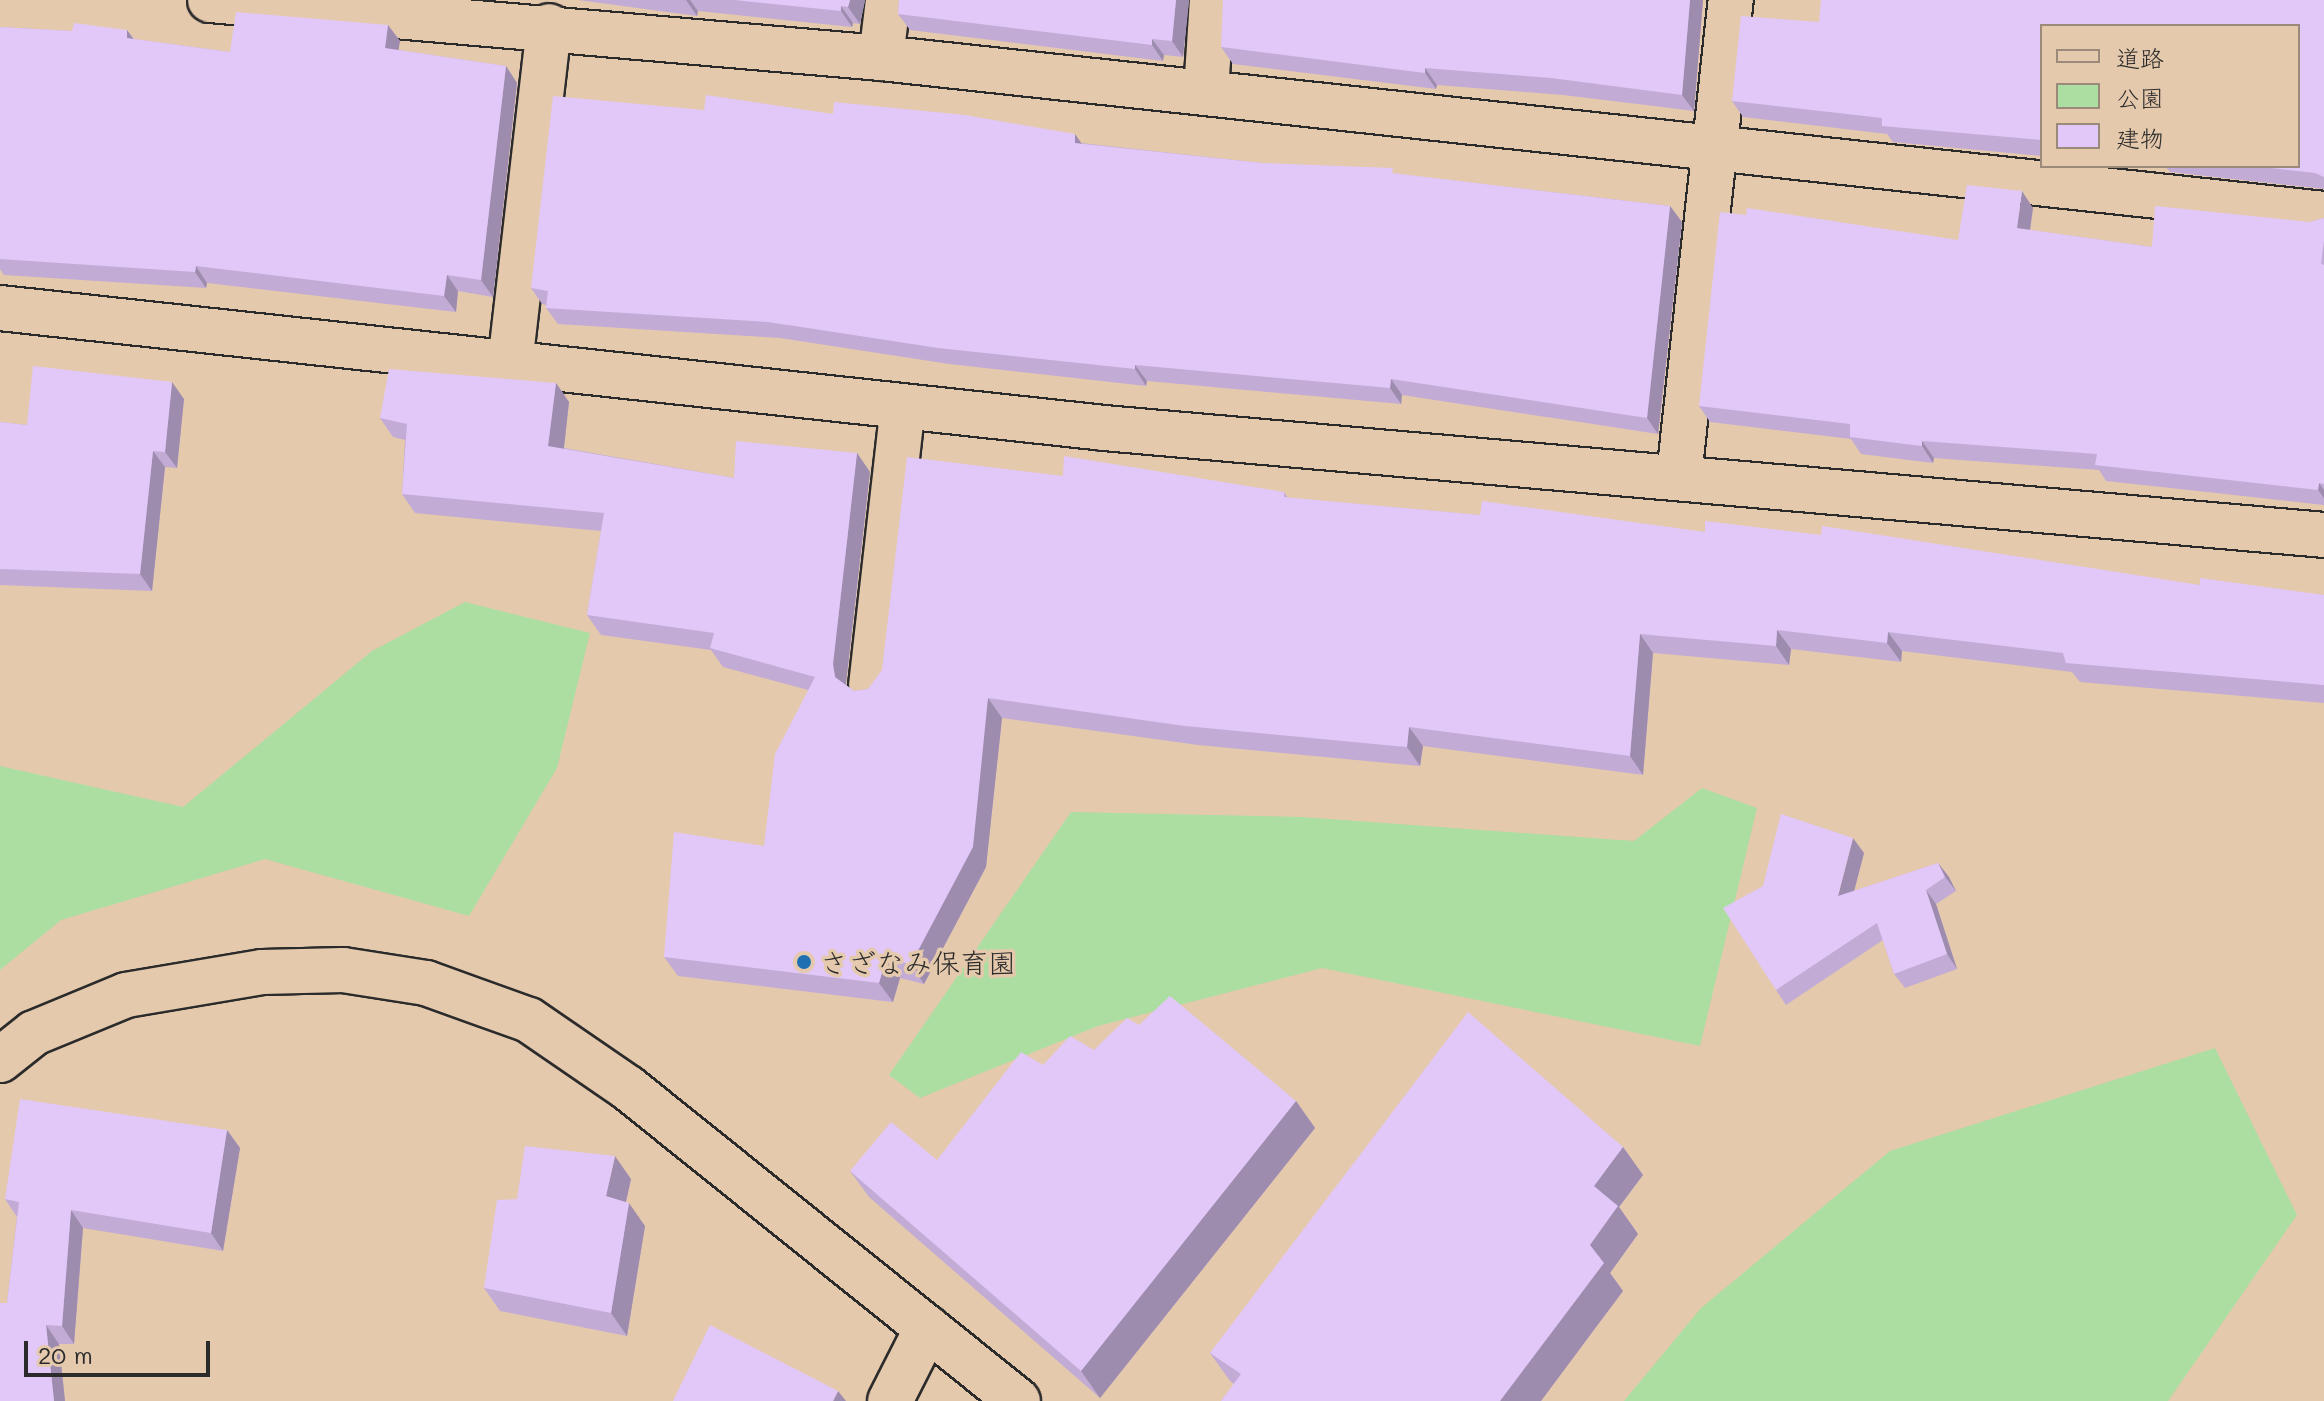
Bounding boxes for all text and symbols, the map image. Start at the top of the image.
legend [2040,24,2300,168]
text: 道路 [2116,42,2164,73]
text: 公園 [2116,82,2164,113]
text: 建物 [2116,122,2164,153]
place label: さざなみ保育園 [820,945,1016,979]
marker: さざなみ保育園 [795,953,813,971]
scale bar [28,1325,214,1375]
text: 20 m [38,1339,93,1370]

